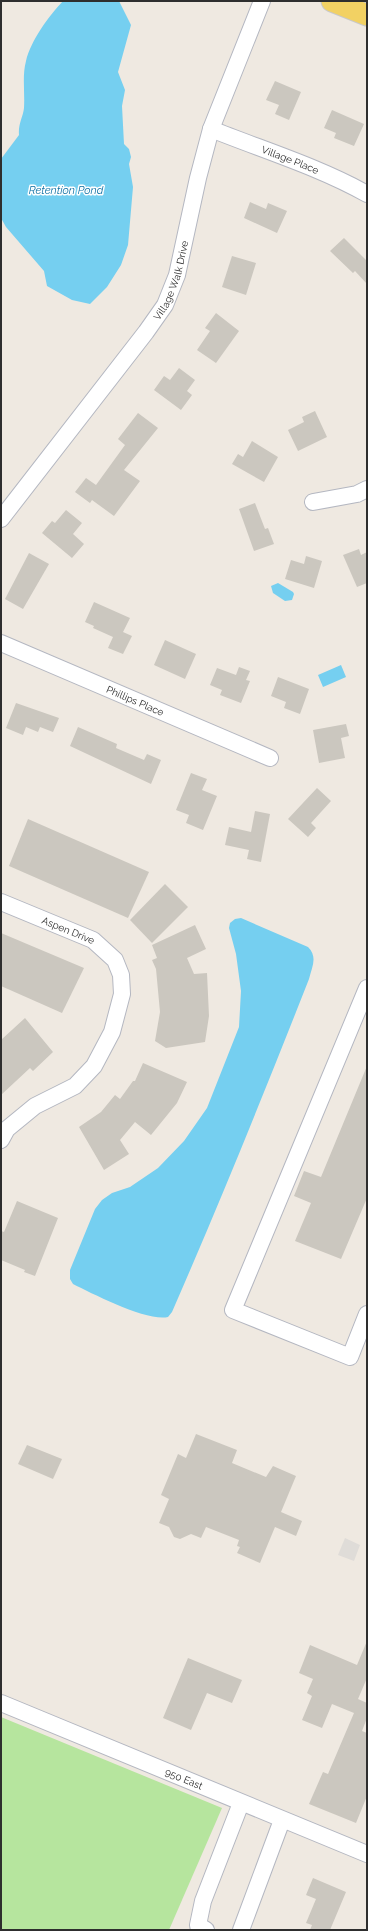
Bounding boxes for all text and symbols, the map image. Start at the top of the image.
street label: Village Place [260,144,321,176]
water label: Retention Pond [29,184,104,197]
street label: Village Walk Drive [151,240,190,322]
street label: Phillips Place [105,684,165,718]
street label: Aspen Drive [40,915,96,946]
street label: 950 East [163,1766,205,1792]

